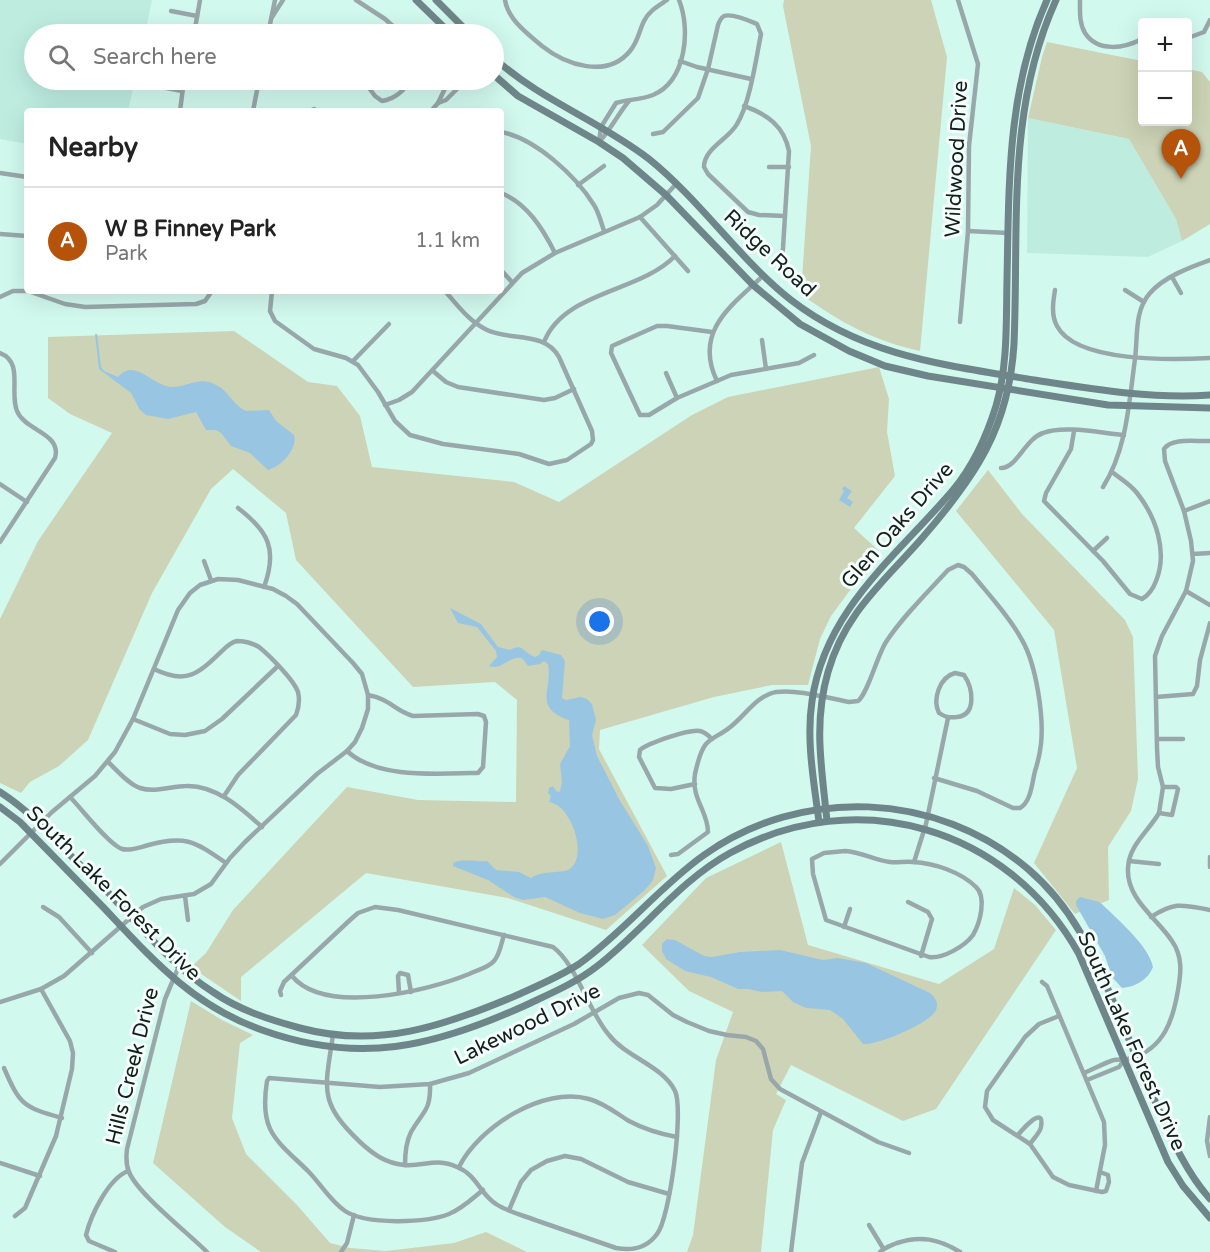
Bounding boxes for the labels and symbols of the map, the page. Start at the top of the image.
street label: Wildwood Drive [940,80,973,238]
pin: A [1162,130,1200,179]
street label: Ridge Road [718,204,821,302]
street label: Glen Oaks Drive [836,457,959,593]
your location [585,607,614,636]
street label: South Lake Forest Drive [21,801,206,986]
street label: South Lake Forest Drive [1072,928,1191,1155]
street label: Lakewood Drive [450,978,604,1071]
street label: Hills Creek Drive [101,985,164,1147]

